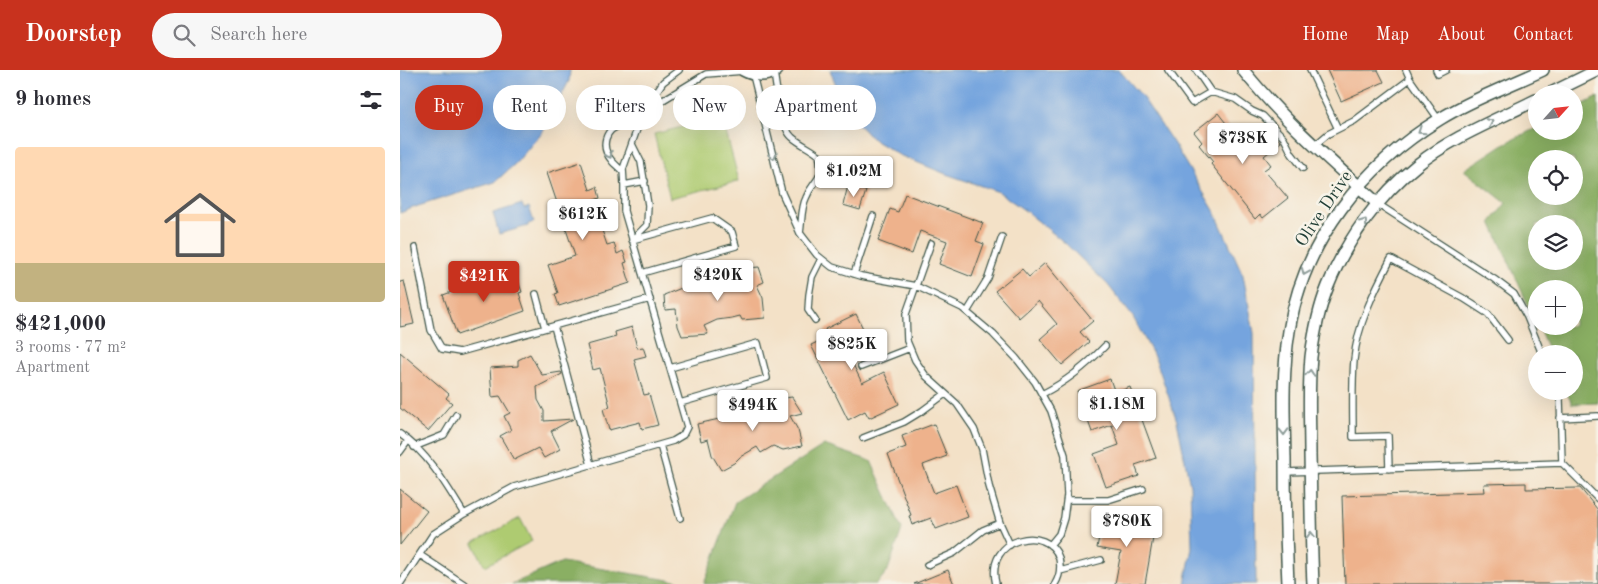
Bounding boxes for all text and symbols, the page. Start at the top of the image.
search box [152,13,502,58]
icon: search [170,21,198,49]
text: Doorstep [25,23,122,47]
text: Search here [210,26,307,45]
text: Home [1302,26,1348,44]
text: Map [1376,26,1409,44]
text: About [1437,26,1485,44]
text: Contact [1513,26,1573,44]
chip: Buy [415,85,483,130]
chip: Rent [493,85,566,130]
chip: Filters [576,85,663,130]
chip: New [673,85,746,130]
chip: Apartment [756,85,876,130]
north arrow [1528,85,1582,140]
map controls [1528,85,1583,400]
icon: filters [357,86,385,114]
text: 9 homes [15,89,91,110]
one-way arrow [1485,118,1494,129]
pin: $738K [1208,122,1278,165]
one-way arrow [1418,125,1427,135]
text: $738K [1218,131,1268,147]
one-way arrow [603,150,613,159]
button: locate [1528,150,1583,205]
one-way arrow [767,152,778,161]
pin: $1.02M [813,156,895,198]
text: $1.02M [826,164,882,180]
street label: Olive Drive [1292,168,1356,250]
icon: home [155,180,245,270]
pin: $612K [548,198,618,241]
text: $612K [558,207,608,223]
button: layers [1528,215,1583,270]
one-way arrow [1358,218,1367,228]
pin: $421K [449,260,519,303]
pin: $420K [683,260,753,302]
one-way arrow [1301,267,1312,276]
text: $420K [693,268,743,284]
text: $421K [459,269,509,285]
button: + [1528,280,1583,335]
text: $421,000 [15,314,106,335]
pin: $825K [817,328,887,371]
text: $825K [827,337,877,353]
text: 3 rooms · 77 m² [15,340,126,356]
button: − [1528,345,1583,400]
text: Apartment [15,360,90,376]
one-way arrow [1305,369,1316,377]
pin: $1.18M [1076,388,1158,431]
pin: $494K [718,390,788,432]
text: $1.18M [1089,397,1145,413]
text: $494K [728,398,778,414]
one-way arrow [1279,428,1289,436]
pin: $780K [1092,506,1162,548]
text: $780K [1102,514,1152,530]
one-way arrow [1306,531,1316,539]

